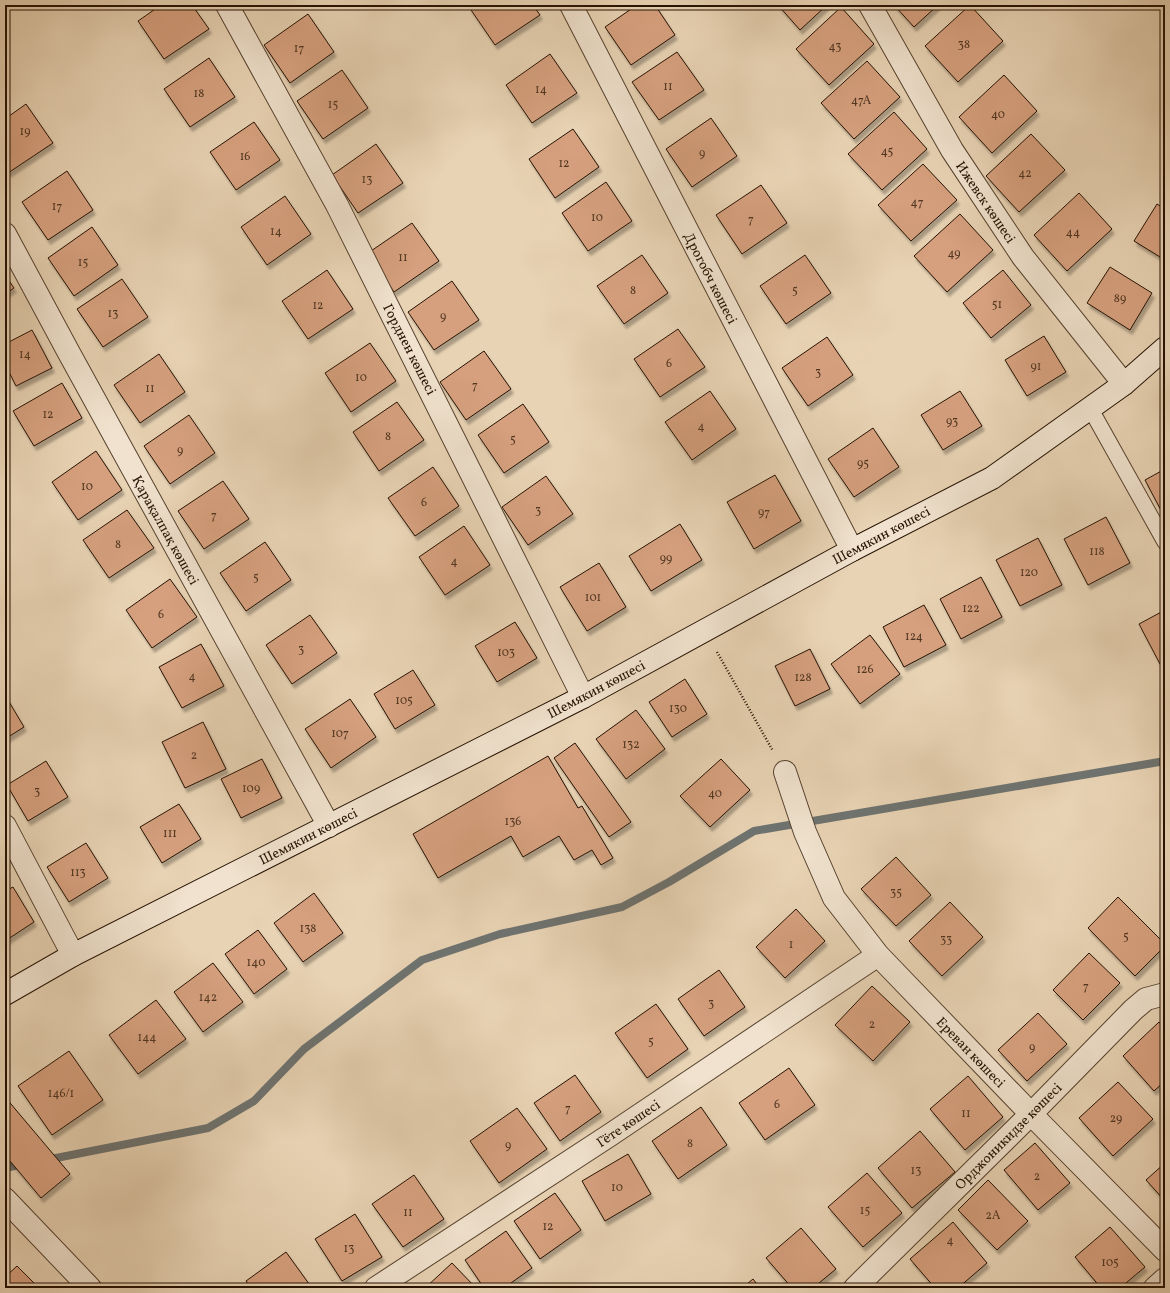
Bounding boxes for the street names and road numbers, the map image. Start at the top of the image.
street label: Ижевск көшесі [950,158,1019,248]
street label: Дрогобч көшесі [678,230,741,328]
street label: Горднен көшесі [377,301,440,399]
street label: Қарақалпақ көшесі [127,473,203,589]
street label: Шемякин көшесі [829,502,934,570]
street label: Шемякин көшесі [544,656,649,724]
street label: Шемякин көшесі [256,804,361,870]
street label: Ереван көшесі [931,1013,1009,1093]
street label: Орджоникидзе көшесі [951,1079,1067,1195]
street label: Гёте көшесі [593,1096,665,1153]

